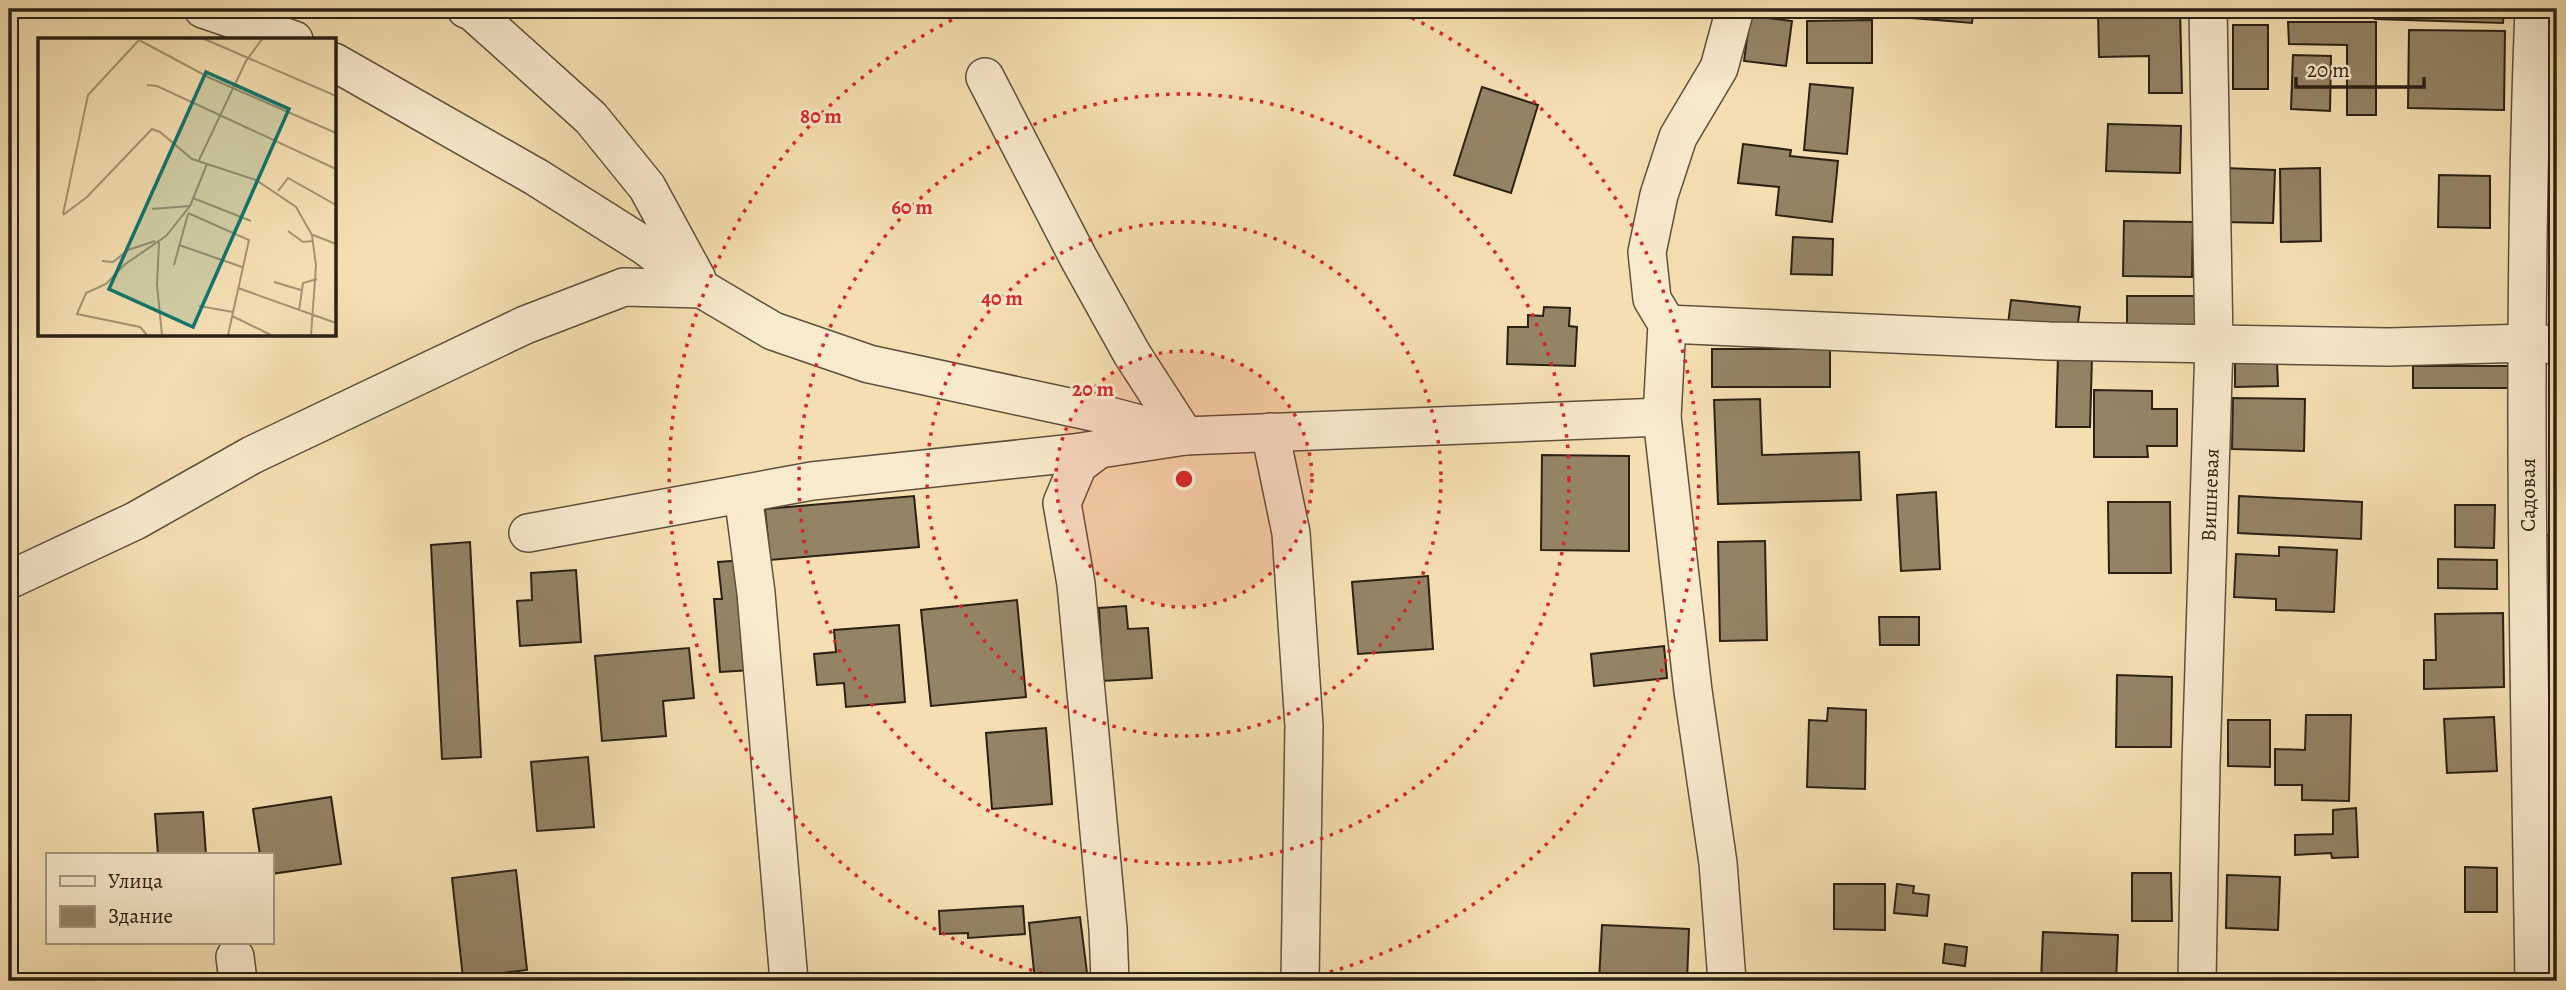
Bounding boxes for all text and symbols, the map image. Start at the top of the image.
inset map [38,38,336,336]
scale bar [2296,46,2424,90]
text: 20 m [2307,56,2350,84]
text: 80 m [800,102,842,130]
text: 60 m [891,193,933,221]
text: 40 m [981,284,1023,312]
text: 20 m [1072,375,1114,403]
street label: Вишневая [2194,448,2226,542]
street label: Садовая [2514,458,2542,532]
centre of rings [1172,467,1196,491]
legend [46,853,273,944]
text: Улица [108,867,163,895]
text: Здание [108,902,173,930]

